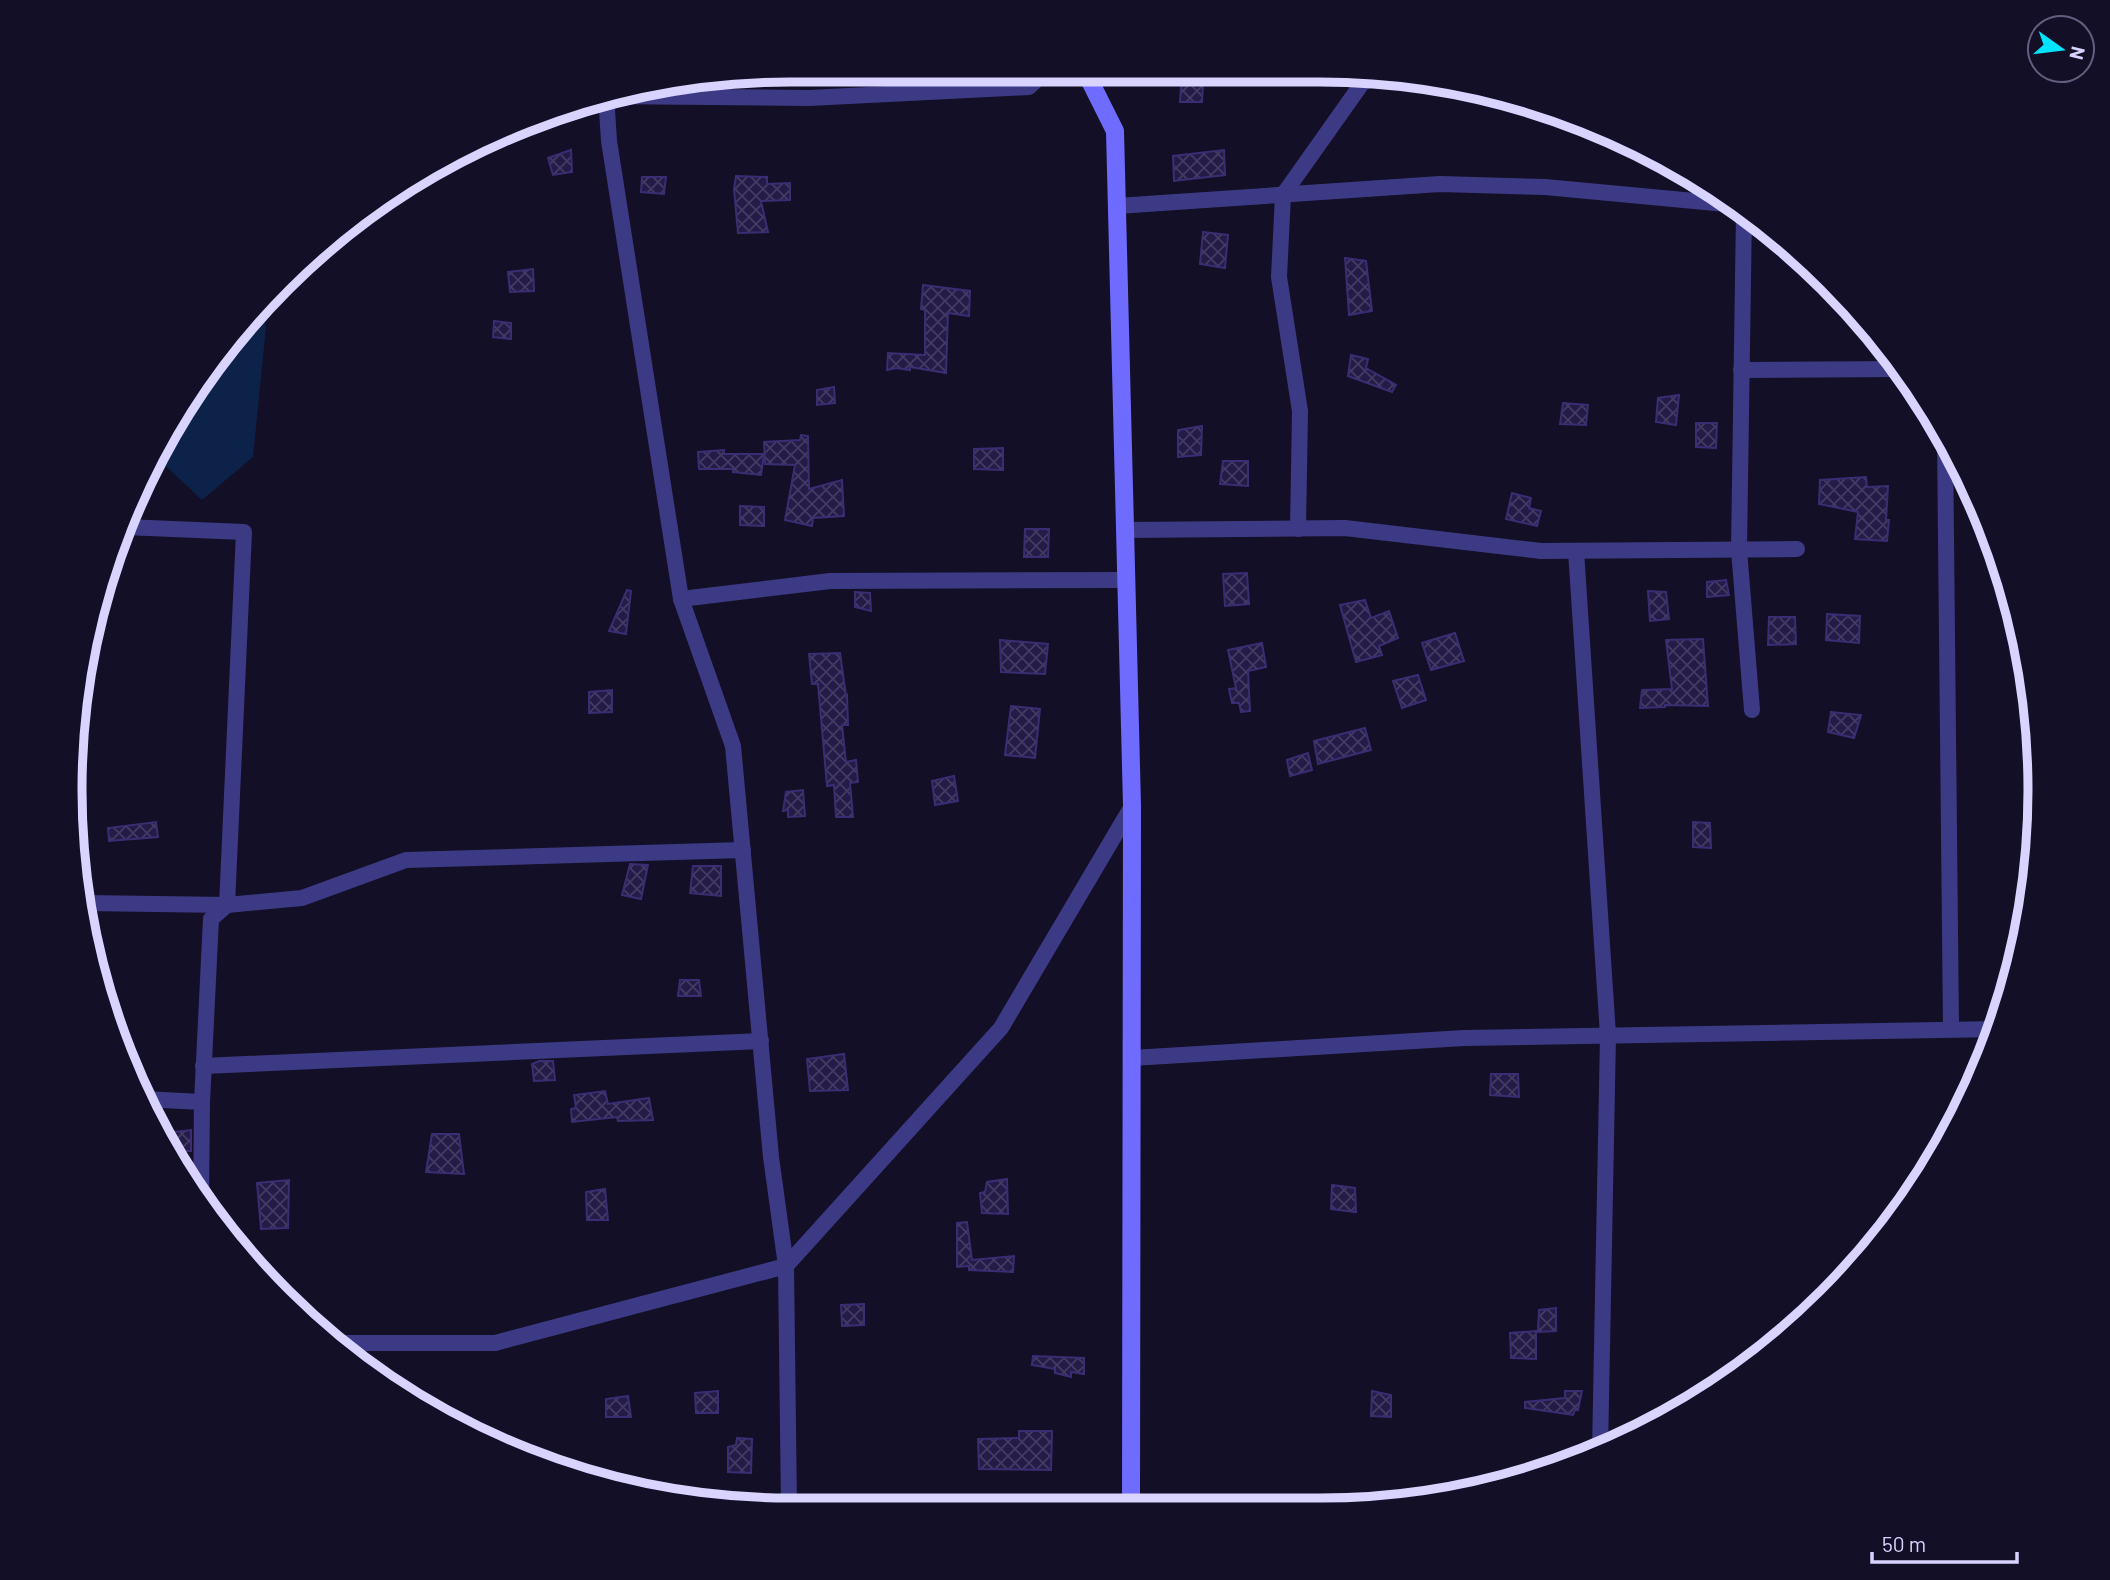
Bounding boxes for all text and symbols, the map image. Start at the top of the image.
north arrow [2026,14,2096,84]
text: N [2065,44,2091,62]
scale bar [1872,1520,2017,1564]
text: 50 m [1882,1531,1926,1556]

